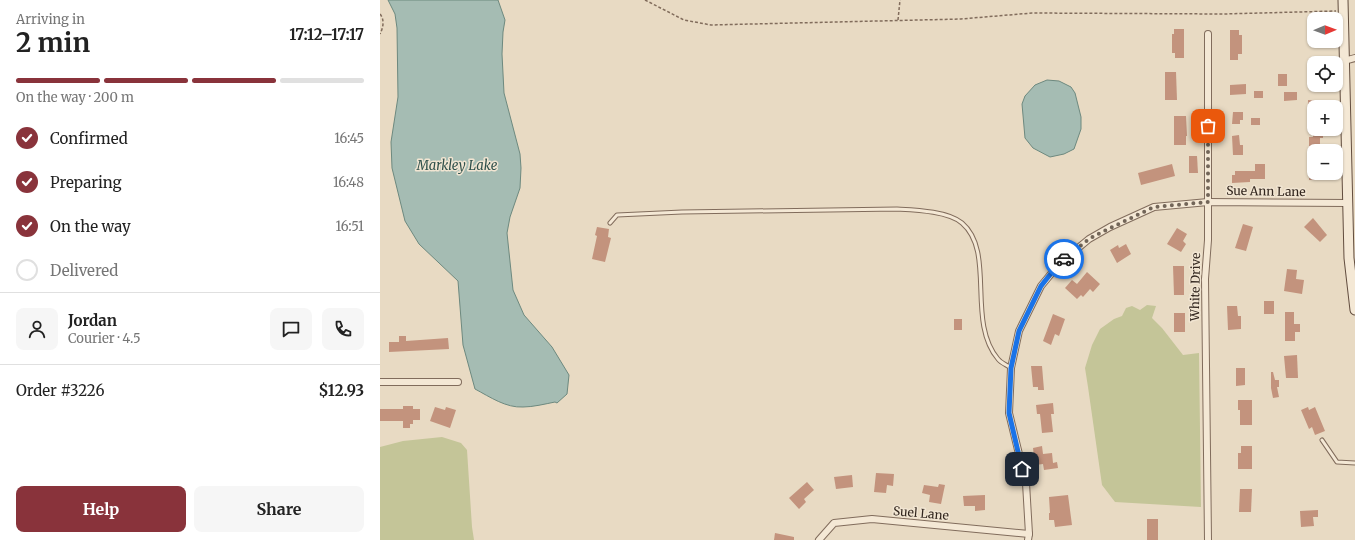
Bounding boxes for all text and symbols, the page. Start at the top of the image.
text: Arriving in [16,11,85,28]
north arrow [1307,12,1343,48]
map controls [1307,12,1343,180]
text: 17:12–17:17 [289,25,364,44]
text: 2 min [16,26,90,59]
button: locate [1307,56,1343,92]
text: On the way · 200 m [16,89,134,106]
button: + [1307,100,1343,136]
pin [1191,109,1225,143]
icon: bag [1197,115,1219,137]
icon: check [16,127,38,149]
text: Confirmed [50,129,128,148]
text: 16:45 [334,130,364,147]
button: − [1307,144,1343,180]
water label: Markley Lake [416,157,498,174]
icon: check [16,171,38,193]
text: Preparing [50,173,122,192]
text: 16:48 [333,174,364,191]
street label: Sue Ann Lane [1226,183,1306,199]
icon: check [16,215,38,237]
text: On the way [50,217,131,236]
text: 16:51 [336,218,364,235]
courier [1044,239,1084,279]
icon: car [1053,248,1075,270]
street label: White Drive [1187,253,1203,322]
text: Delivered [50,261,118,280]
button: person [16,308,58,350]
button: chat [270,308,312,350]
button: phone [322,308,364,350]
text: Jordan [68,311,117,330]
text: Courier · 4.5 [68,330,141,347]
text: Order #3226 [16,381,104,400]
text: $12.93 [318,381,364,400]
pin [1005,452,1039,486]
icon: home [1011,458,1033,480]
button: Help [16,486,186,532]
button: Share [194,486,364,532]
street label: Suel Lane [893,503,949,523]

